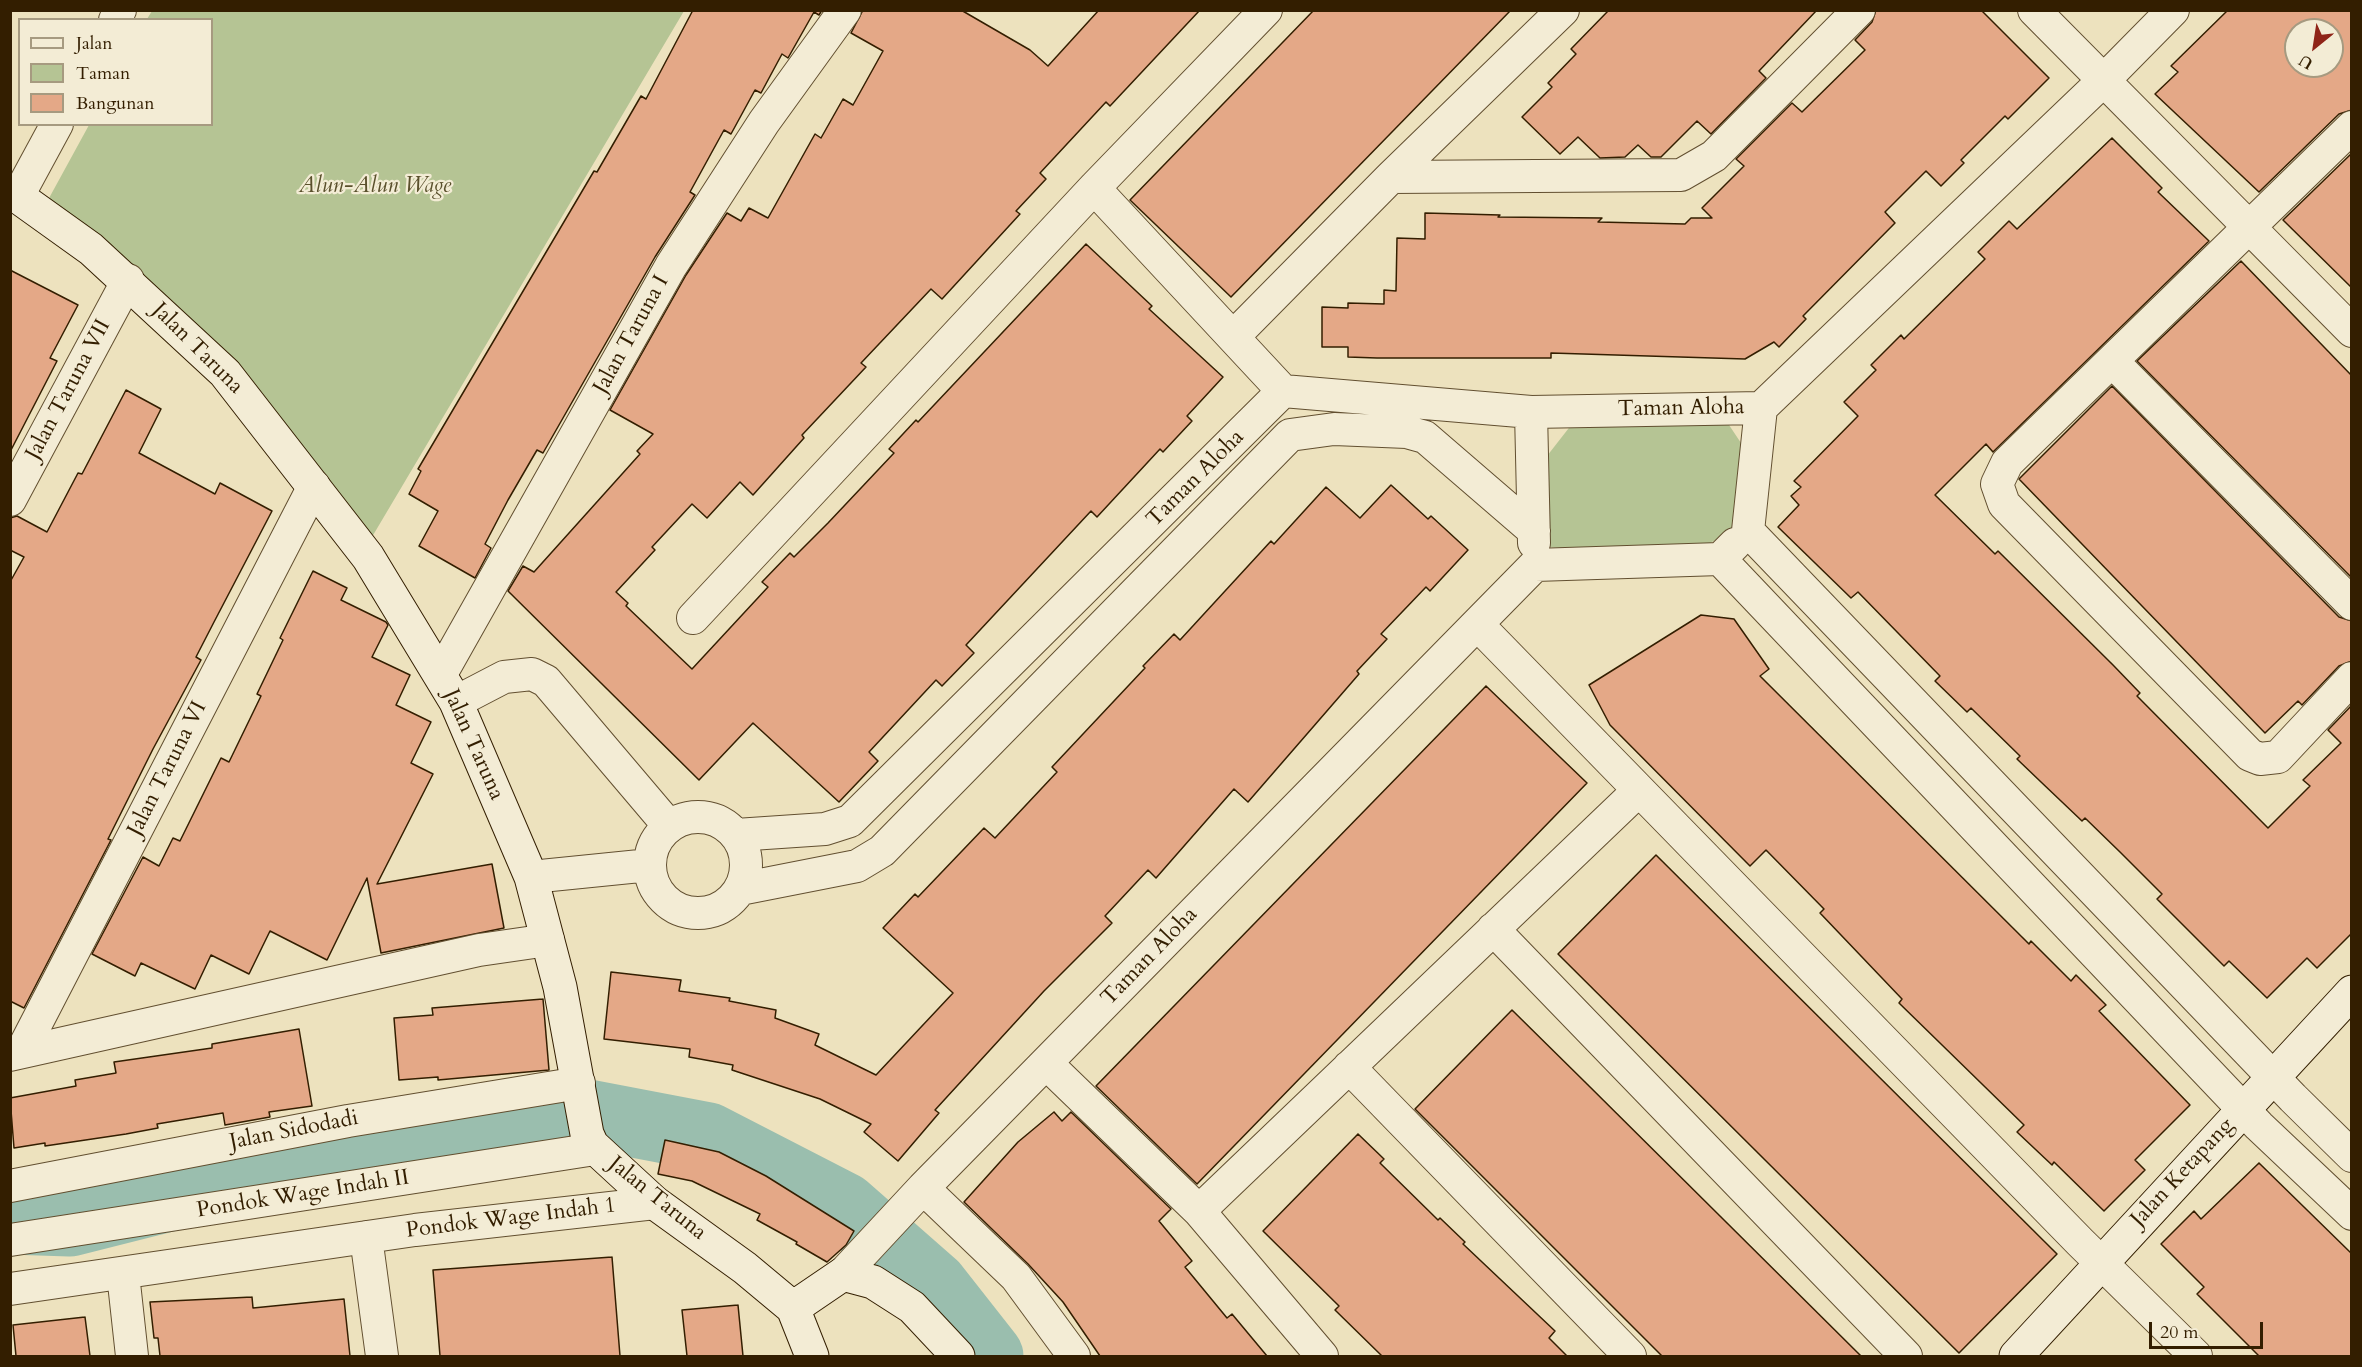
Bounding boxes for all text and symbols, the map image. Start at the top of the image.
legend [18,18,213,126]
north arrow [2284,18,2344,78]
text: Jalan [76,31,112,56]
text: U [2295,49,2317,75]
text: Taman [76,61,130,86]
text: Bangunan [76,91,154,116]
park label: Alun-Alun Wage [299,174,451,200]
street label: Jalan Taruna I [589,271,675,399]
street label: Jalan Taruna [146,298,248,400]
street label: Jalan Taruna VII [21,315,117,465]
street label: Taman Aloha [1617,395,1745,423]
street label: Taman Aloha [1142,425,1250,533]
street label: Jalan Taruna [437,686,509,804]
street label: Jalan Taruna VI [123,697,213,841]
street label: Taman Aloha [1096,902,1204,1012]
street label: Jalan Sidodadi [227,1106,361,1156]
street label: Jalan Ketapang [2126,1113,2240,1233]
street label: Jalan Taruna [603,1152,711,1246]
street label: Pondok Wage Indah II [195,1165,411,1225]
street label: Pondok Wage Indah 1 [405,1193,617,1245]
scale bar [2152,1310,2266,1348]
text: 20 m [2160,1320,2199,1345]

